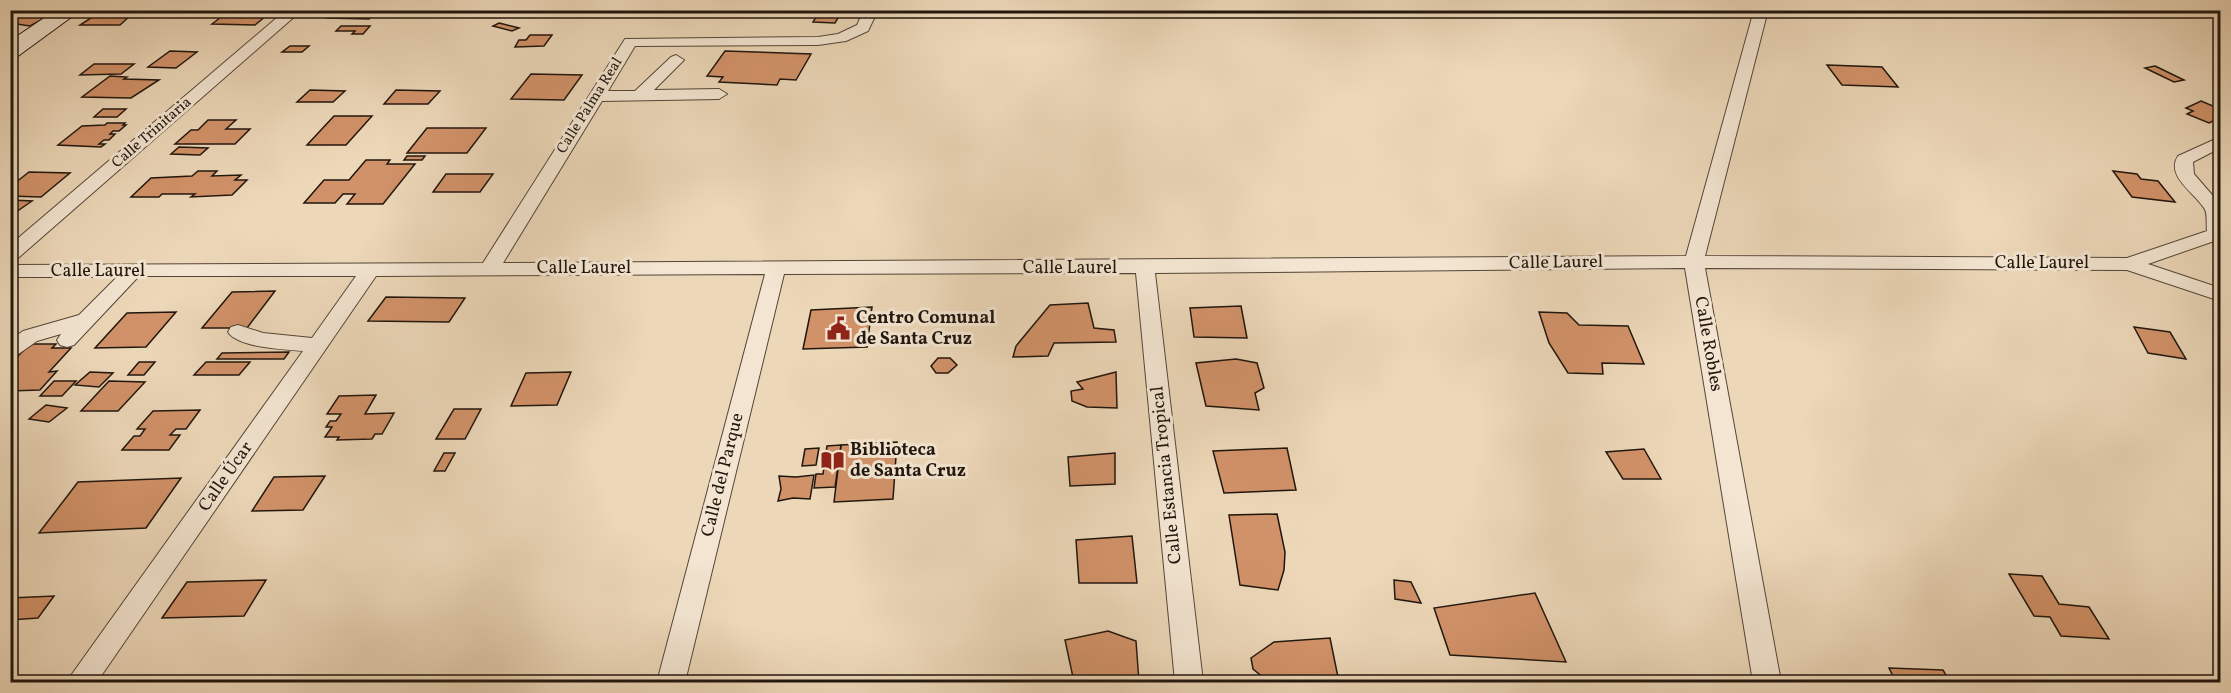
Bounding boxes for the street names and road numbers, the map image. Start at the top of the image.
street label: Calle Palma Real [552,54,628,158]
street label: Calle Trinitaria [108,92,196,174]
street label: Calle Laurel [1509,250,1603,276]
street label: Calle Laurel [1995,251,2089,276]
street label: Calle Laurel [537,256,631,281]
street label: Calle Laurel [1023,256,1117,281]
street label: Calle Laurel [51,259,145,284]
street label: Calle Robles [1687,294,1729,394]
street label: Calle Estancia Tropical [1145,385,1189,565]
street label: Calle del Parque [696,410,750,540]
street label: Calle Úcar [193,437,260,517]

